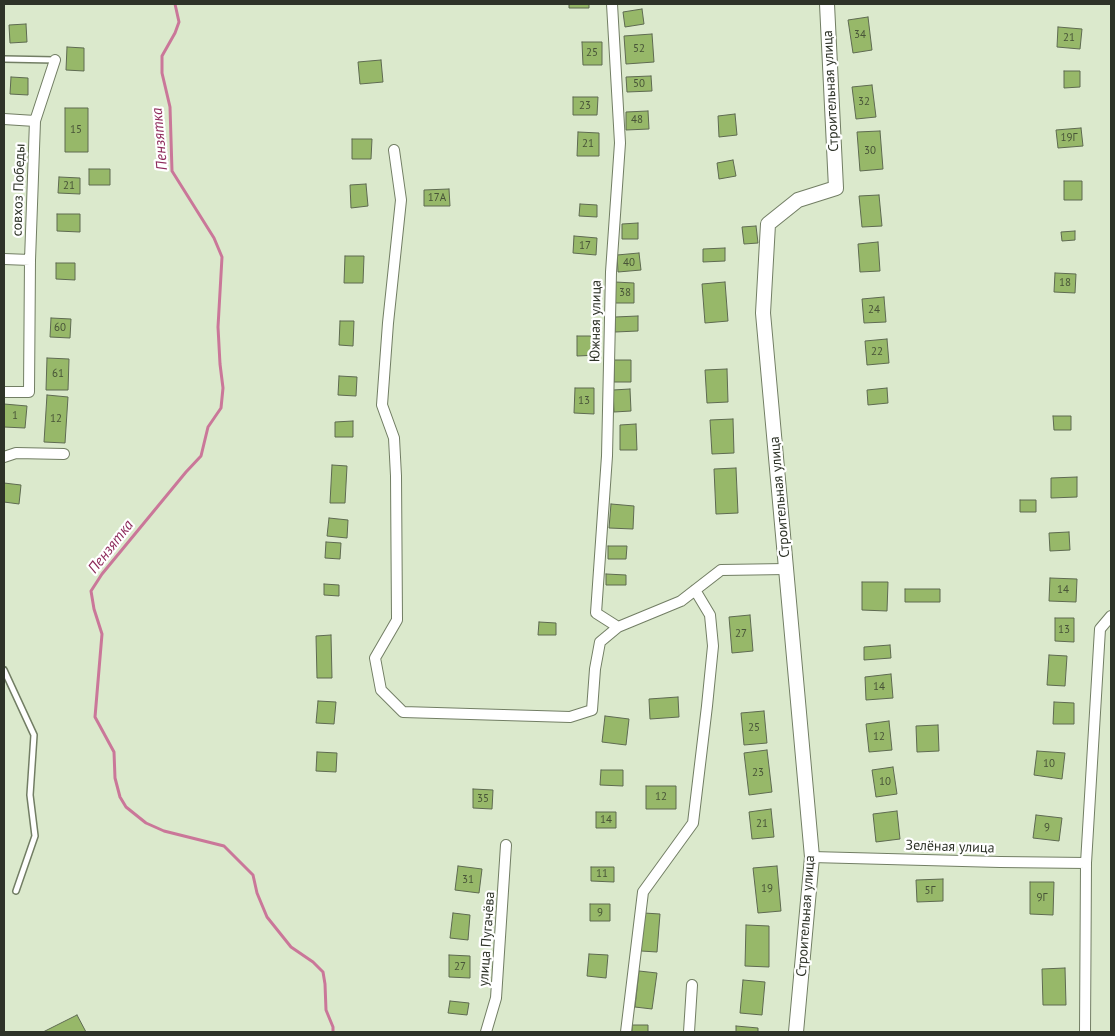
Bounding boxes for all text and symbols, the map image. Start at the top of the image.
house number: 34 [854,28,866,42]
street label: Строительная улица [819,30,843,152]
house number: 21 [1063,31,1075,45]
house number: 52 [633,42,645,56]
house number: 25 [586,46,598,60]
house number: 50 [633,77,645,91]
house number: 32 [858,95,870,109]
house number: 23 [579,99,591,113]
water label: Пензятка [148,107,172,171]
house number: 48 [631,113,643,127]
house number: 15 [70,123,82,137]
house number: 19Г [1061,131,1077,145]
house number: 21 [582,137,594,151]
street label: совхоз Победы [9,143,29,237]
house number: 30 [864,144,876,158]
house number: 21 [63,179,75,193]
house number: 17А [428,191,446,205]
house number: 17 [579,239,591,253]
house number: 40 [623,256,635,270]
house number: 18 [1059,276,1071,290]
street label: Южная улица [587,280,605,362]
house number: 38 [619,286,631,300]
house number: 24 [868,303,880,317]
house number: 60 [54,321,66,335]
house number: 22 [871,345,883,359]
house number: 61 [52,367,64,381]
house number: 13 [578,394,590,408]
house number: 1 [12,409,18,423]
house number: 12 [50,412,62,426]
street label: Строительная улица [766,436,794,558]
water label: Пензятка [85,517,137,577]
house number: 14 [1057,583,1069,597]
house number: 13 [1058,623,1070,637]
house number: 27 [735,627,747,641]
house number: 14 [873,680,885,694]
house number: 25 [748,721,760,735]
house number: 12 [873,730,885,744]
house number: 10 [1043,757,1055,771]
house number: 23 [752,766,764,780]
house number: 10 [879,775,891,789]
house number: 12 [655,790,667,804]
house number: 35 [477,792,489,806]
house number: 14 [600,813,612,827]
house number: 21 [756,817,768,831]
house number: 9 [1044,821,1050,835]
street label: Зелёная улица [905,837,995,857]
street label: Строительная улица [793,855,819,977]
house number: 11 [596,867,608,881]
house number: 31 [462,873,474,887]
house number: 19 [761,882,773,896]
house number: 5Г [925,884,935,898]
street label: улица Пугачёва [475,891,499,987]
house number: 9Г [1037,891,1047,905]
house number: 9 [597,906,603,920]
house number: 27 [454,960,466,974]

